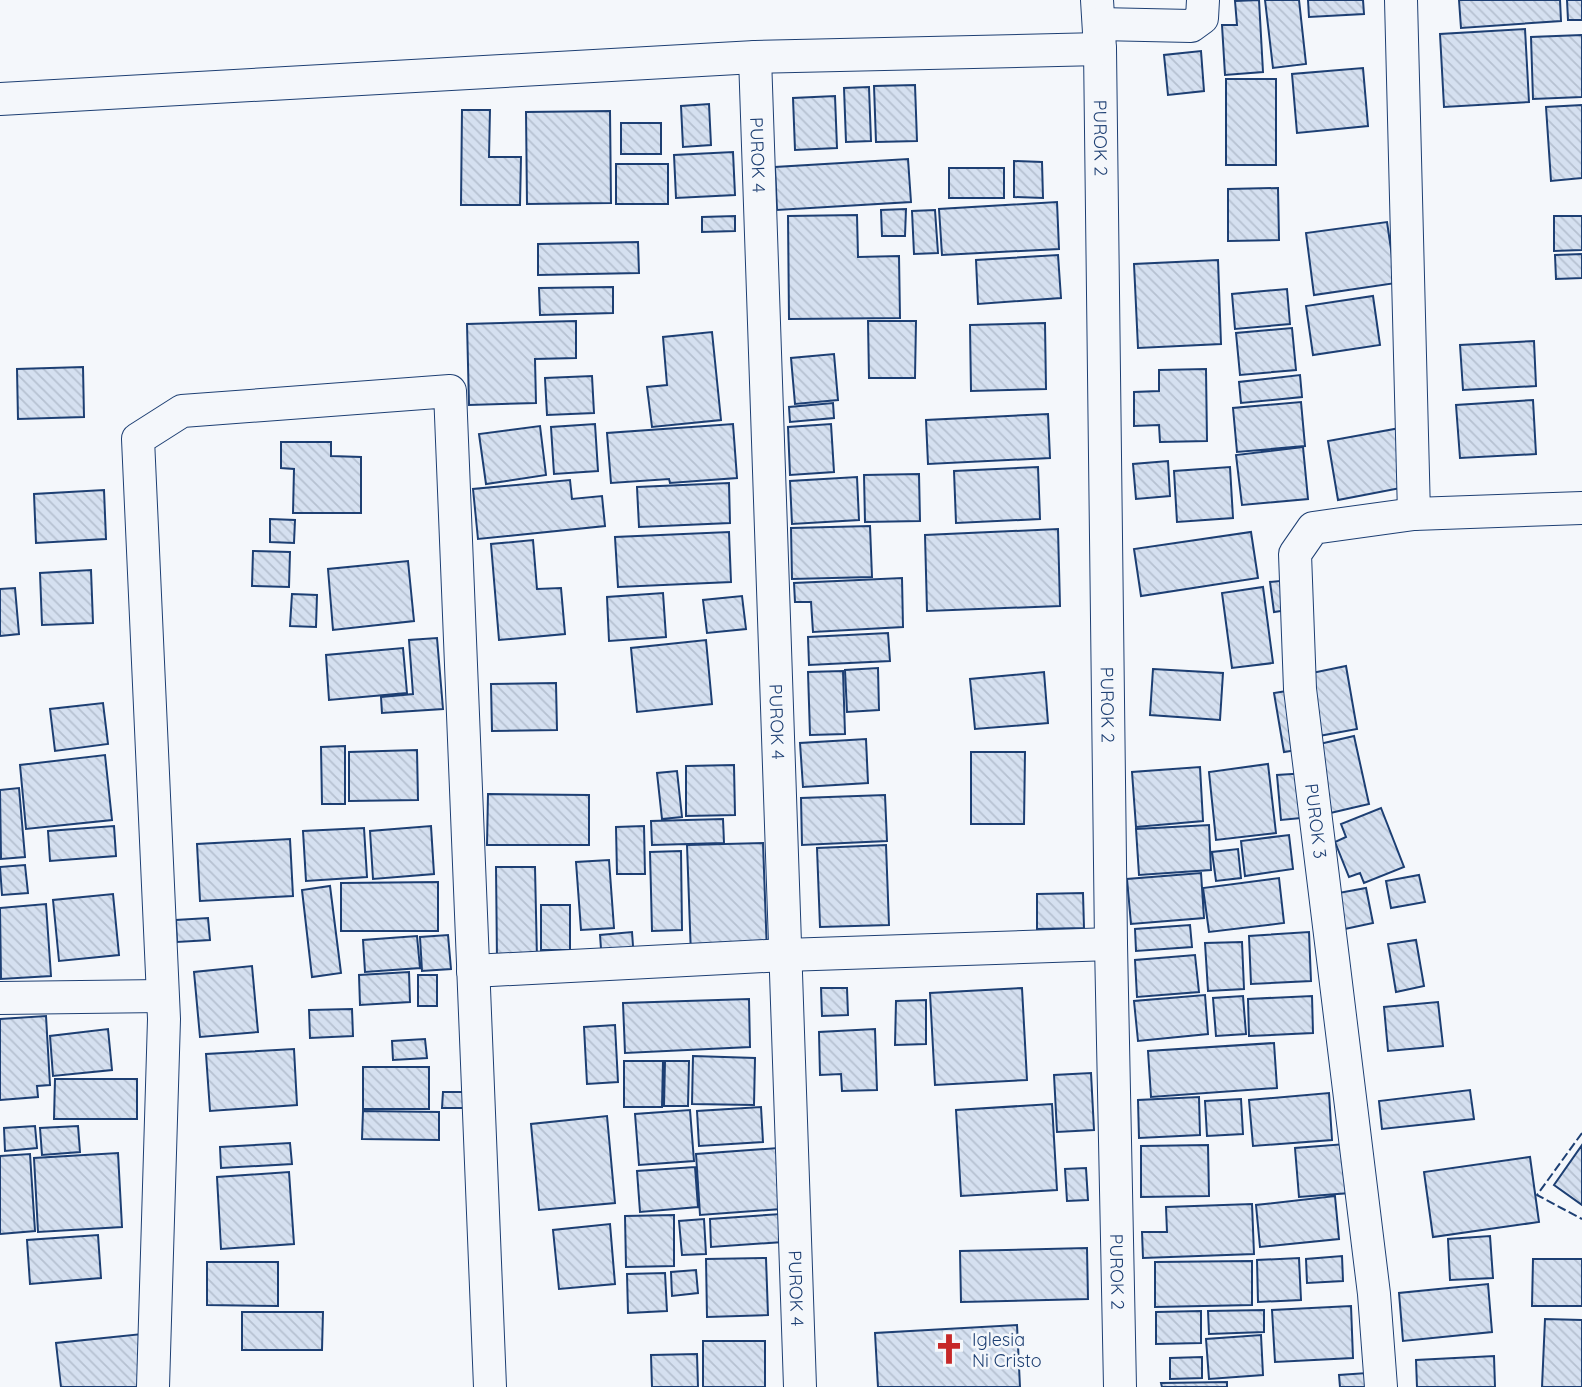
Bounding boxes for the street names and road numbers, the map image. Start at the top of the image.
street label: PUROK 2 [1089,100,1113,176]
street label: PUROK 4 [746,117,771,193]
street label: PUROK 2 [1096,667,1120,743]
street label: PUROK 4 [765,683,790,760]
street label: PUROK 3 [1300,782,1332,860]
street label: PUROK 2 [1105,1233,1130,1310]
street label: PUROK 4 [784,1250,809,1327]

